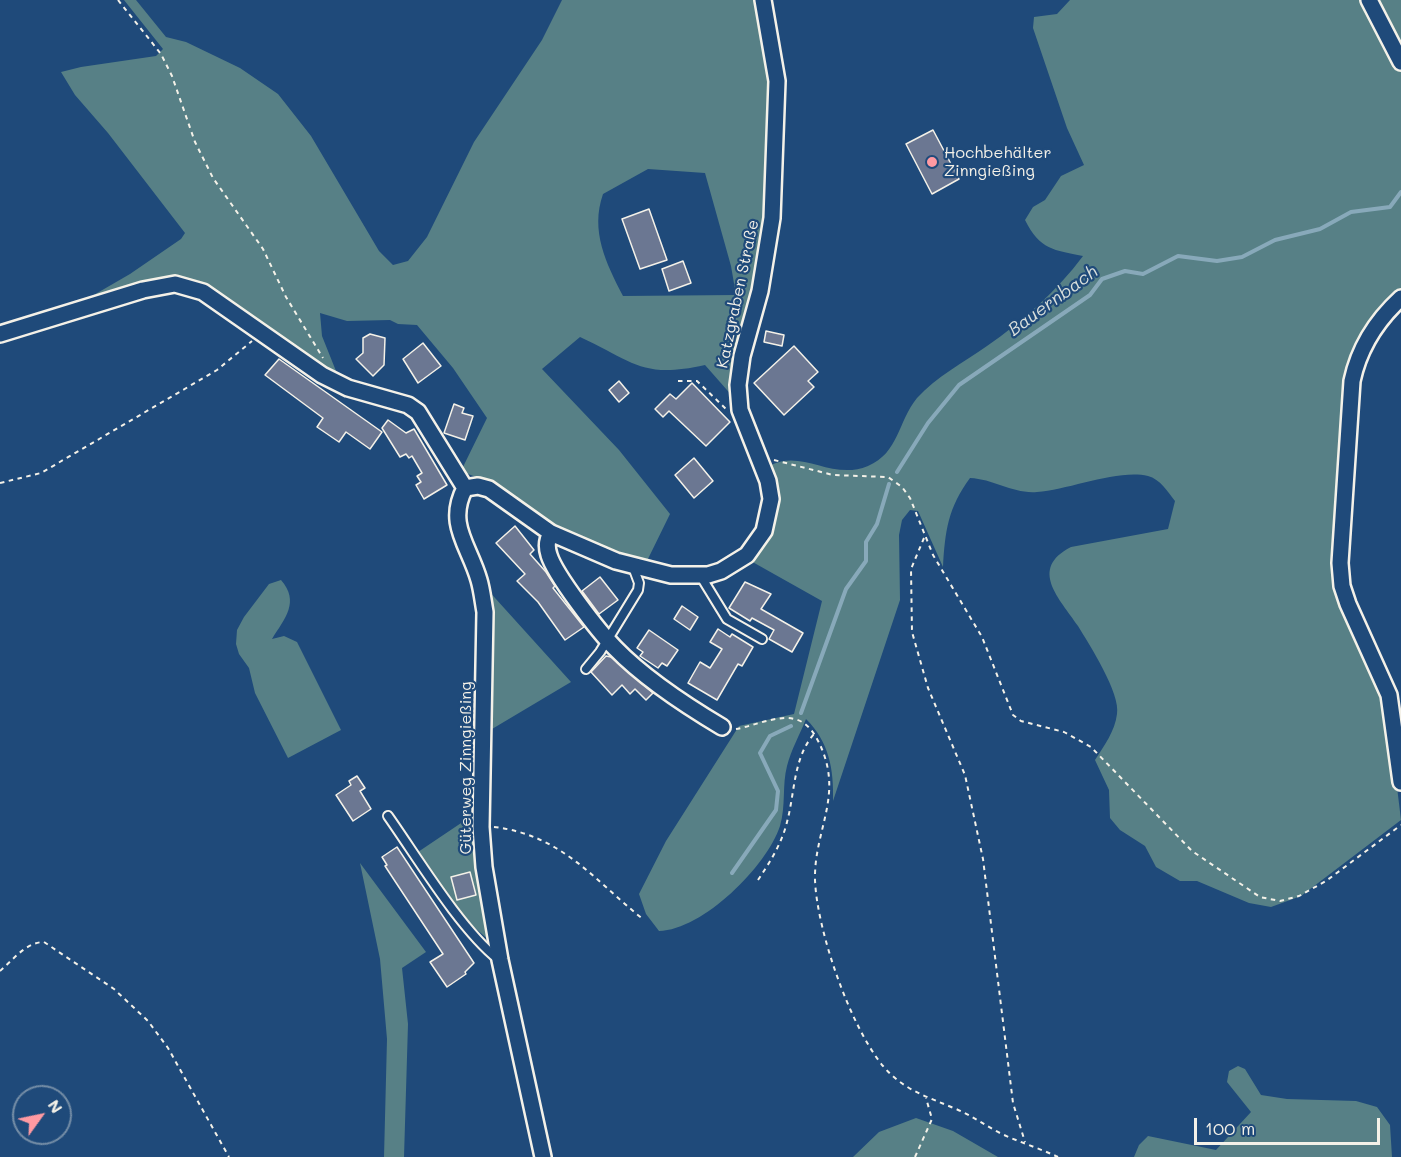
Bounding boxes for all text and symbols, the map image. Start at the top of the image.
place label: Hochbehälter Zinngießing [944,143,1051,181]
marker: Hochbehälter Zinngießing [925,155,939,169]
street label: Katzgraben Straße [713,218,763,370]
water label: Bauernbach [1004,261,1102,341]
street label: Güterweg Zinngießing [456,682,476,854]
north arrow [12,1085,72,1145]
text: N [44,1095,68,1117]
scale bar [1197,1106,1383,1144]
text: 100 m [1205,1116,1255,1140]

